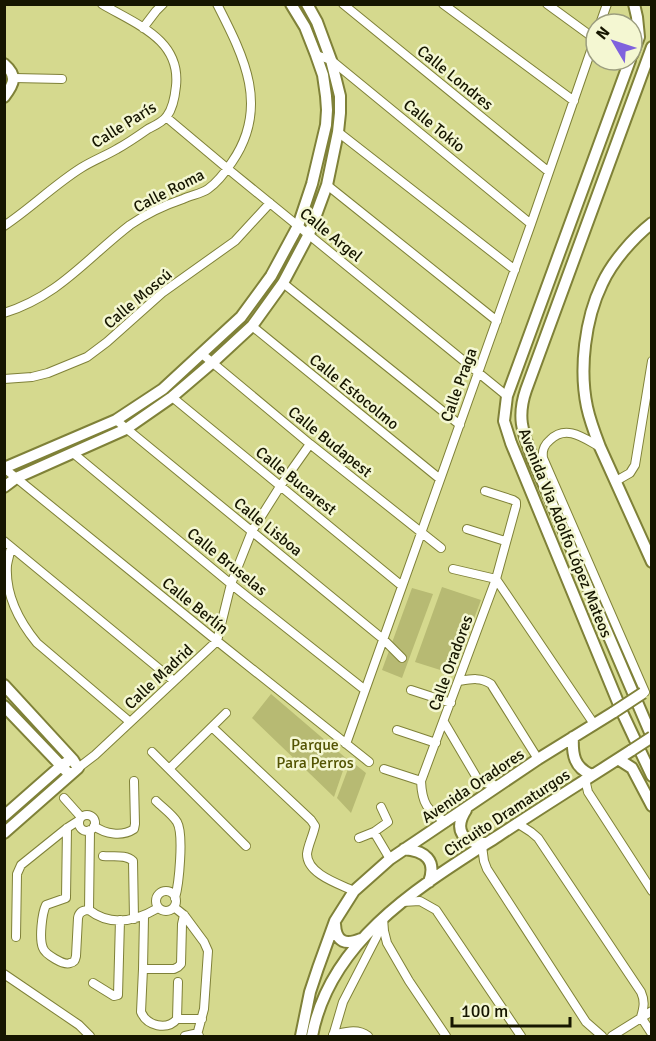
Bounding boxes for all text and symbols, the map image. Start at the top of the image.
north arrow [584,12,644,72]
text: N [592,23,614,44]
street label: Calle Londres [413,41,497,115]
street label: Calle Tokio [399,95,469,157]
street label: Calle París [88,97,160,153]
street label: Calle Roma [130,165,208,217]
street label: Calle Argel [296,204,367,267]
street label: Calle Moscú [100,265,176,333]
street label: Calle Praga [436,345,482,425]
street label: Calle Estocolmo [305,350,403,434]
street label: Calle Budapest [284,402,376,482]
street label: Avenida Via Adolfo López Mateos [514,425,616,641]
street label: Calle Bucarest [251,442,341,520]
street label: Calle Lisboa [230,493,306,561]
street label: Calle Bruselas [183,524,271,600]
street label: Calle Berlín [158,573,232,639]
street label: Calle Oradores [425,613,477,713]
street label: Calle Madrid [120,640,198,714]
park label: Parque Para Perros [276,735,354,773]
street label: Avenida Oradores [418,744,528,828]
street label: Circuito Dramaturgos [440,765,574,861]
scale bar [452,990,570,1028]
text: 100 m [461,1000,508,1022]

